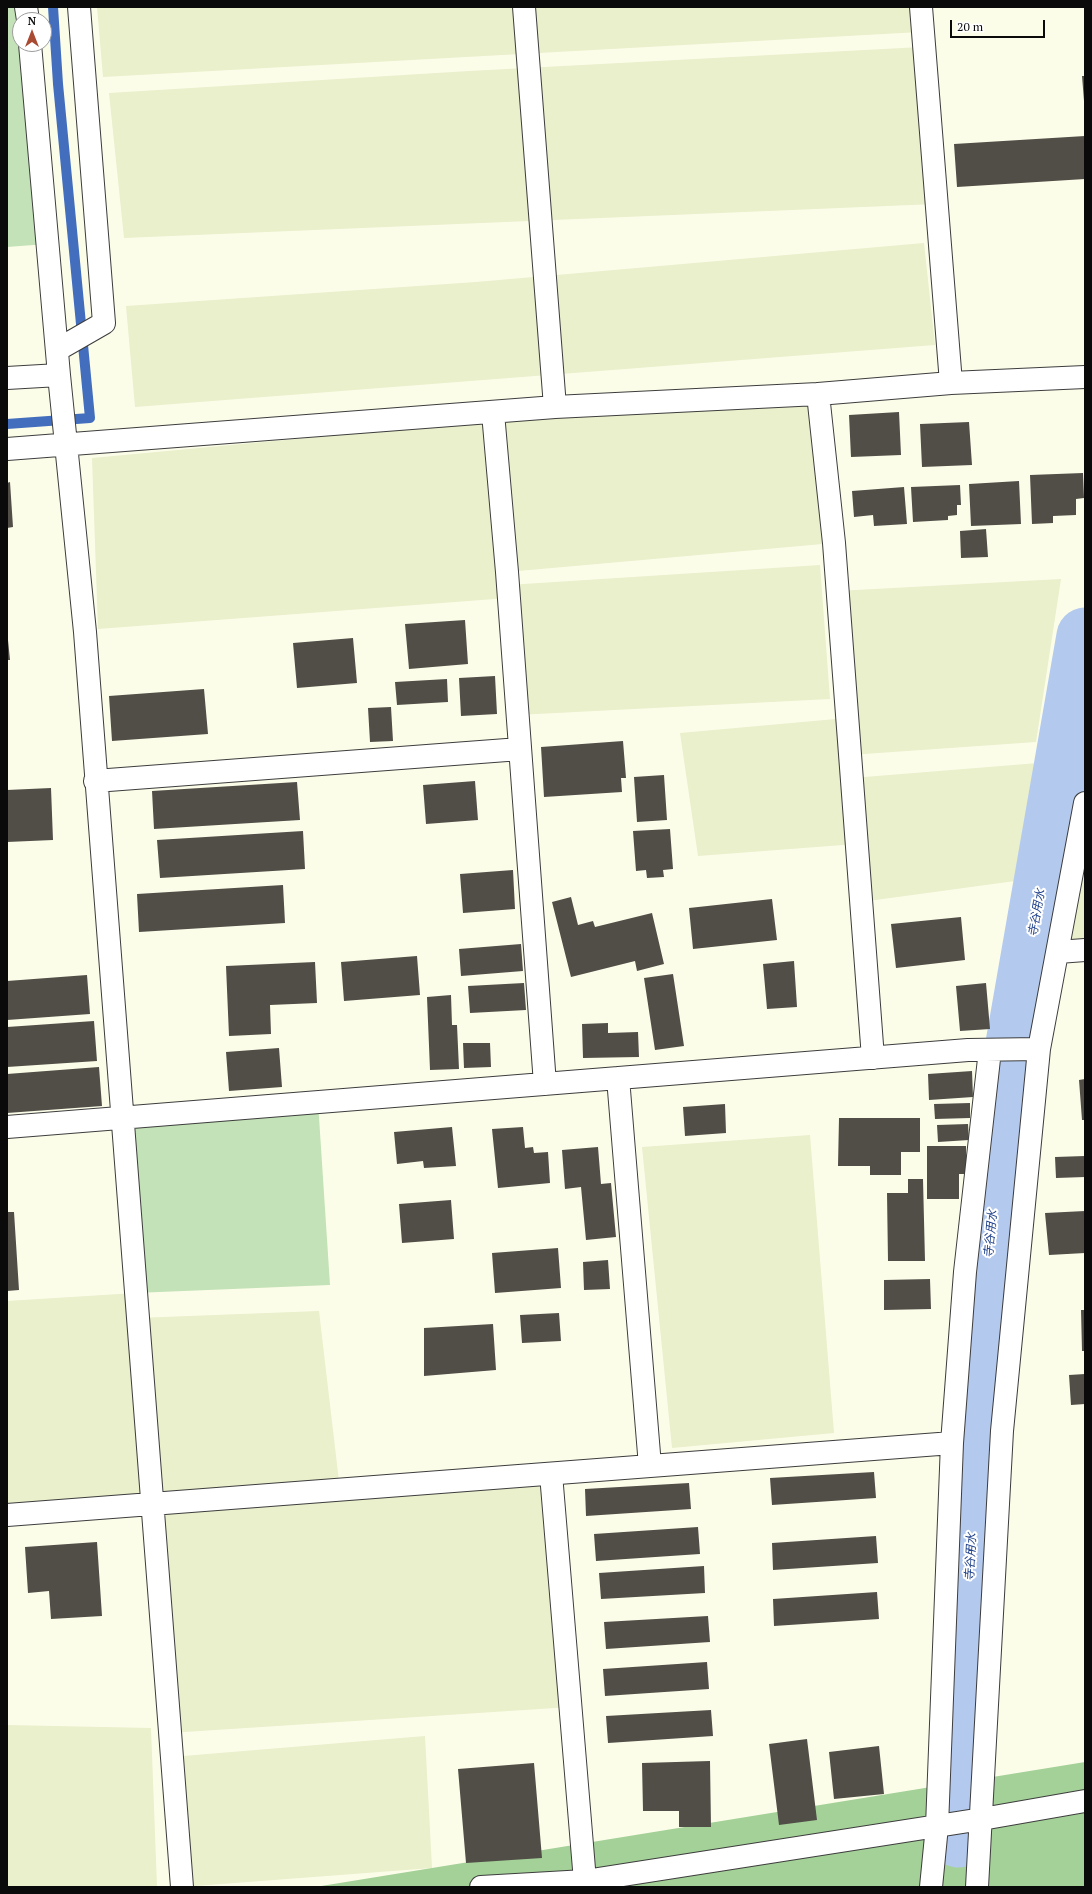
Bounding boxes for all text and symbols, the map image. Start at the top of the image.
north arrow [12,12,52,52]
scale bar [952,12,1047,38]
text: N [28,14,36,28]
text: 20 m [957,19,983,34]
water label: 寺谷用水 [1026,888,1048,938]
water label: 寺谷用水 [982,1209,1000,1259]
water label: 寺谷用水 [963,1533,979,1581]

